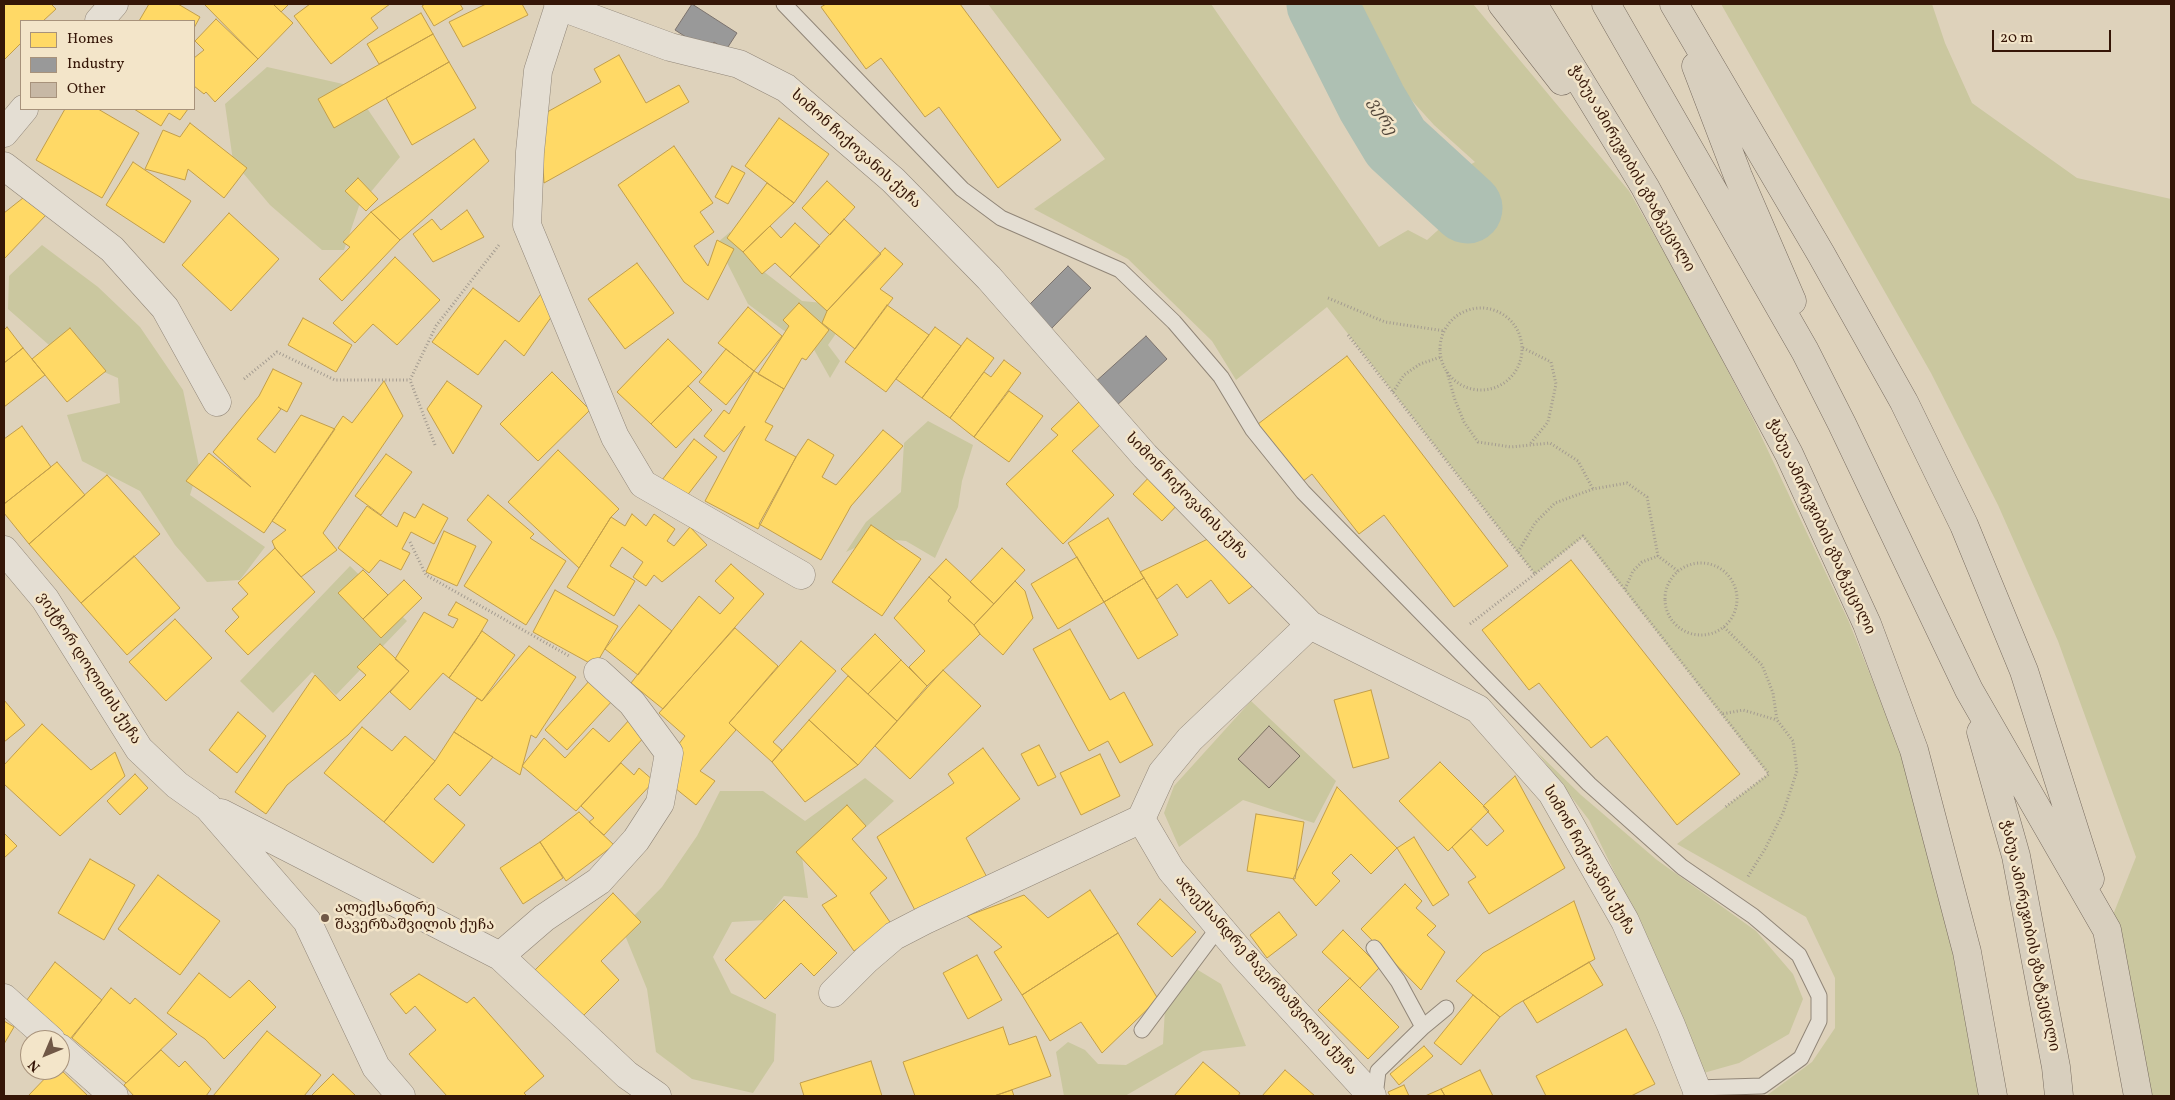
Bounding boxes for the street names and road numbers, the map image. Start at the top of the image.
street label: ჭაბუა ამირეჯიბის გზატკეცილი [1564,62,1698,276]
street label: სიმონ ჩიქოვანის ქუჩა [786,87,924,213]
street label: ჭაბუა ამირეჯიბის გზატკეცილი [1762,416,1878,638]
street label: სიმონ ჩიქოვანის ქუჩა [1121,430,1251,564]
street label: ვიქტორ დოლიძის ქუჩა [32,590,144,748]
street label: სიმონ ჩიქოვანის ქუჩა [1538,783,1638,939]
street label: ჭაბუა ამირეჯიბის გზატკეცილი [1996,819,2062,1053]
street label: ალექსანდრე შავერზაშვილის ქუჩა [1170,872,1360,1080]

